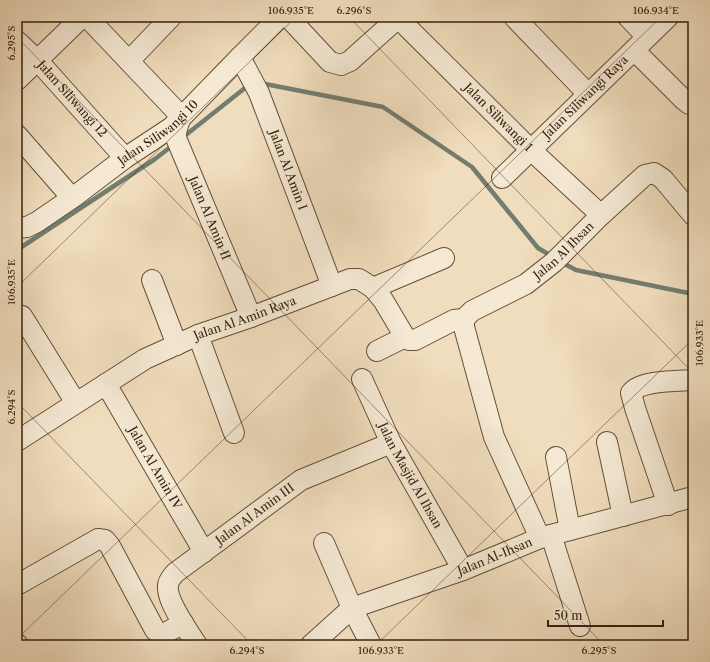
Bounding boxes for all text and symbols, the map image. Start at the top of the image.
text: 106.935°E [268,4,314,17]
text: 6.296°S [336,4,372,17]
text: 106.934°E [633,4,679,17]
text: 6.295°S [5,26,18,60]
street label: Jalan Siliwangi Raya [538,52,631,143]
street label: Jalan Siliwangi 12 [33,56,111,140]
street label: Jalan Siliwangi 1 [460,78,536,154]
street label: Jalan Siliwangi 10 [113,96,201,169]
street label: Jalan Al Amin I [266,126,311,212]
street label: Jalan Al Amin II [185,172,234,262]
street label: Jalan Al Ihsan [529,218,597,284]
text: 106.935°E [5,259,18,305]
street label: Jalan Al Amin Raya [189,292,299,344]
text: 106.933°E [693,320,706,366]
text: 6.294°S [5,389,18,425]
street label: Jalan Masjid Al Ihsan [375,418,446,531]
street label: Jalan Al Amin IV [124,422,185,512]
street label: Jalan Al Amin III [211,480,297,549]
street label: Jalan Al-Ihsan [453,534,535,579]
scale bar [548,602,663,628]
text: 50 m [554,608,583,623]
text: 6.294°S [229,644,265,657]
text: 106.933°E [358,644,404,657]
text: 6.295°S [582,644,616,657]

